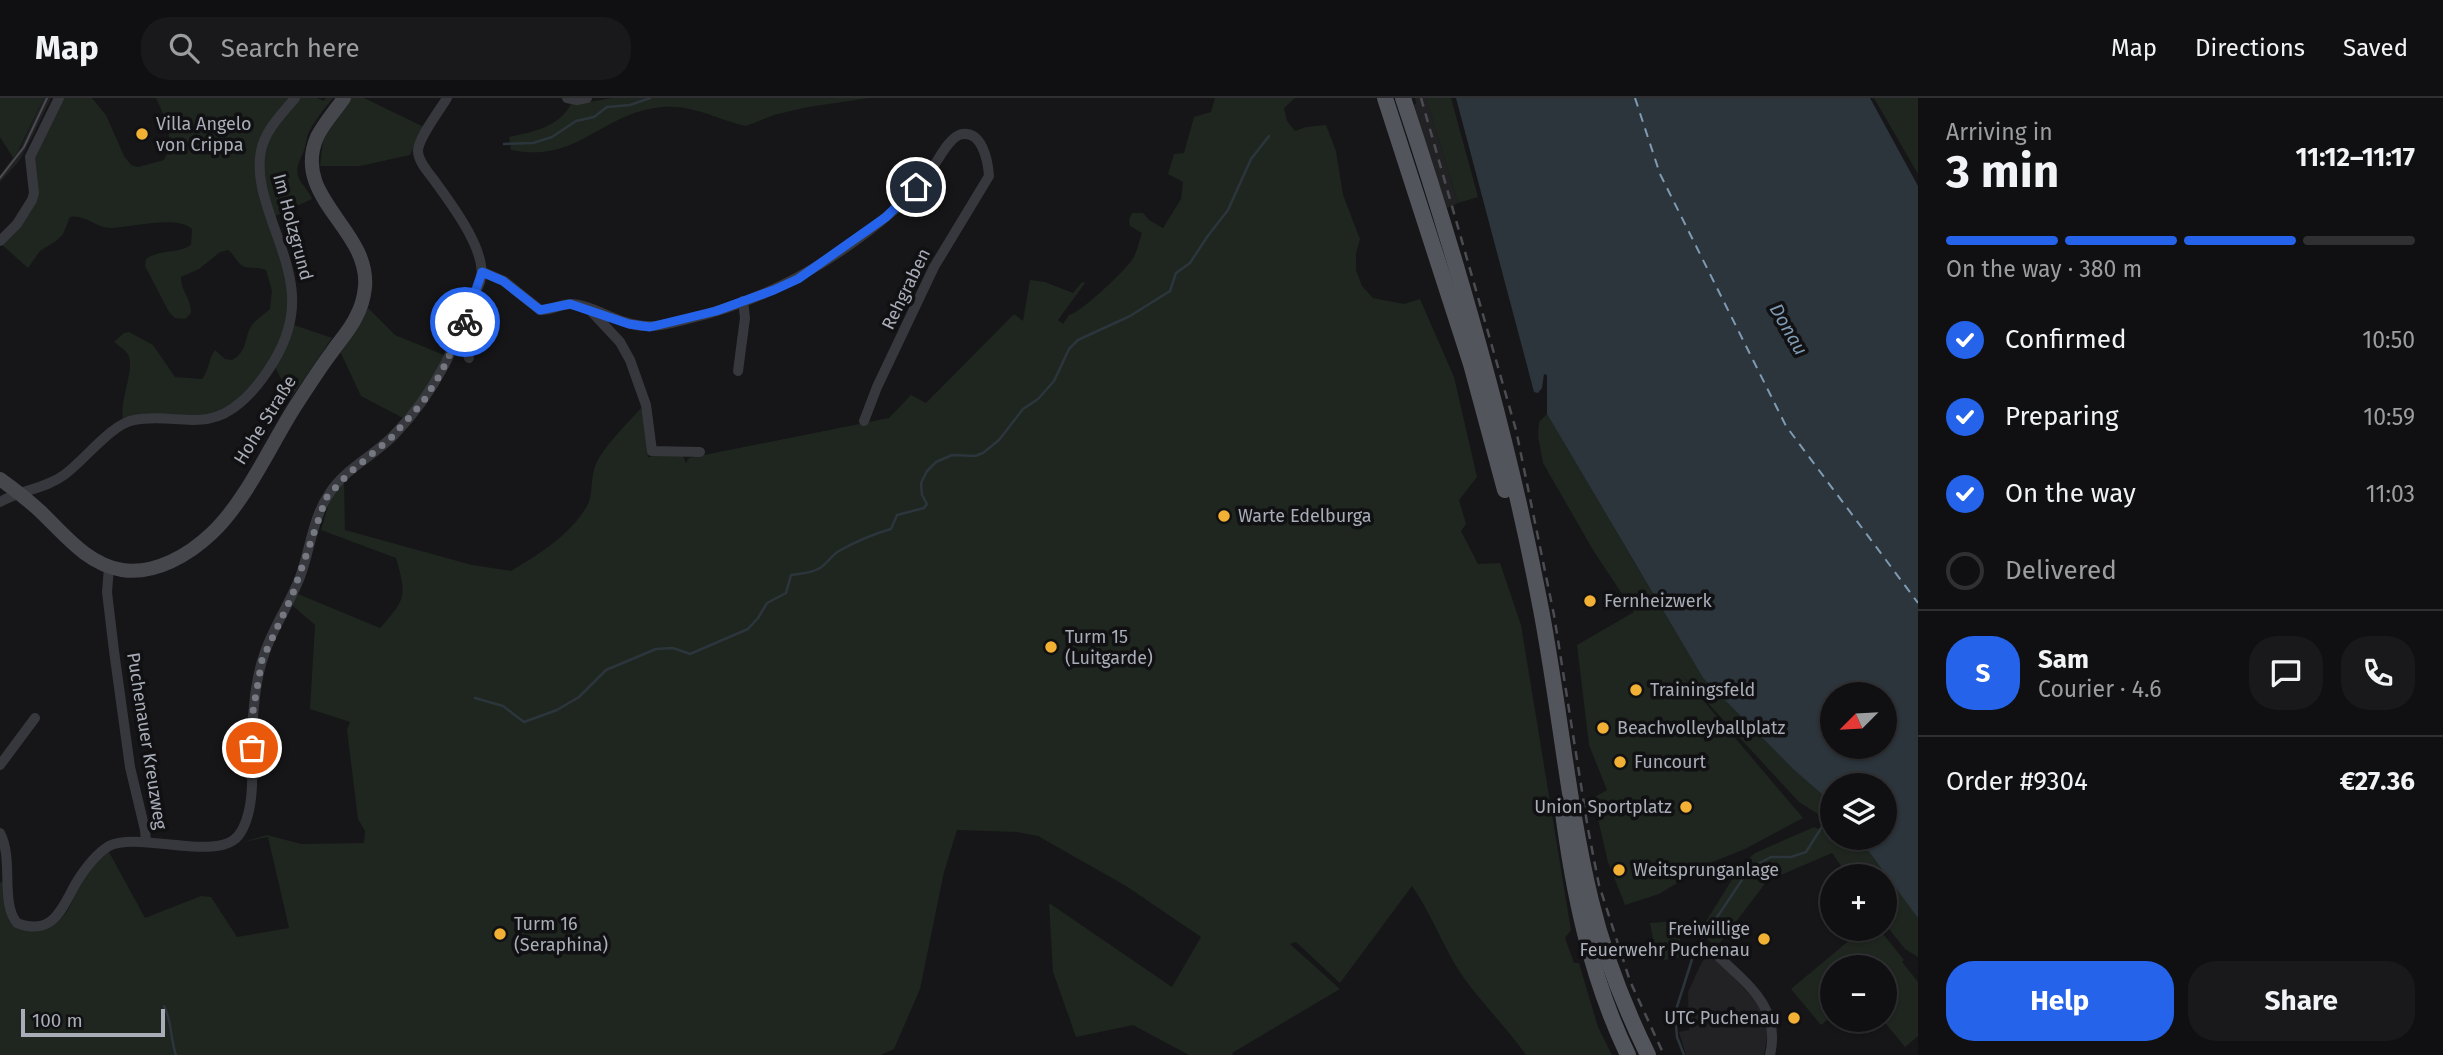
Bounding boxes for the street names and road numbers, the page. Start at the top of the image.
street label: Im Holzgrund [268,171,318,283]
street label: Rehgraben [877,245,935,333]
street label: Hohe Straße [229,371,301,469]
street label: Puchenauer Kreuzweg [122,651,172,832]

